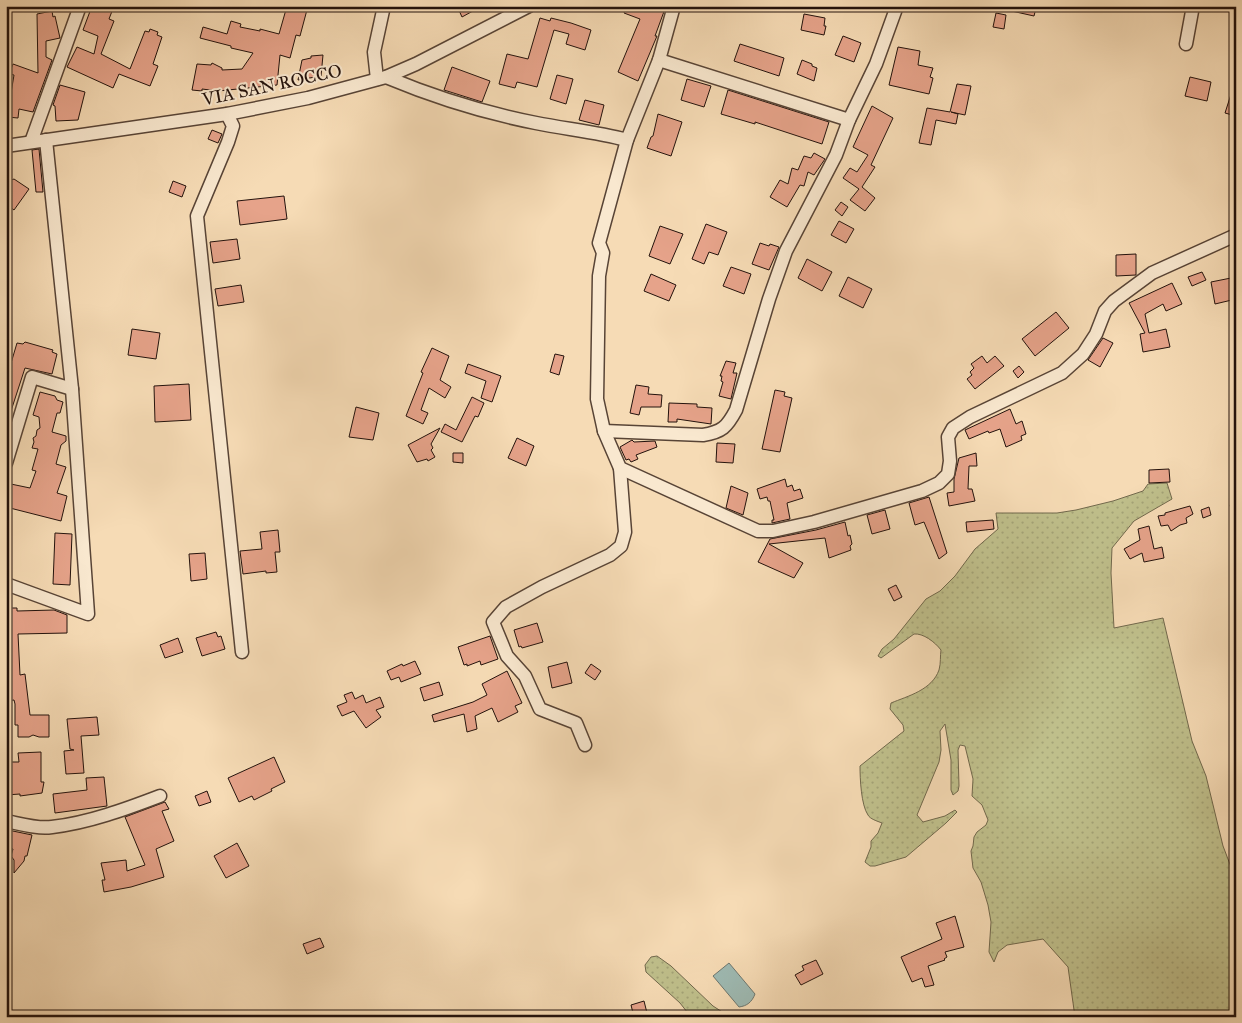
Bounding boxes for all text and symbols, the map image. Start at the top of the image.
street label: VIA SAN ROCCO [199,59,344,111]

